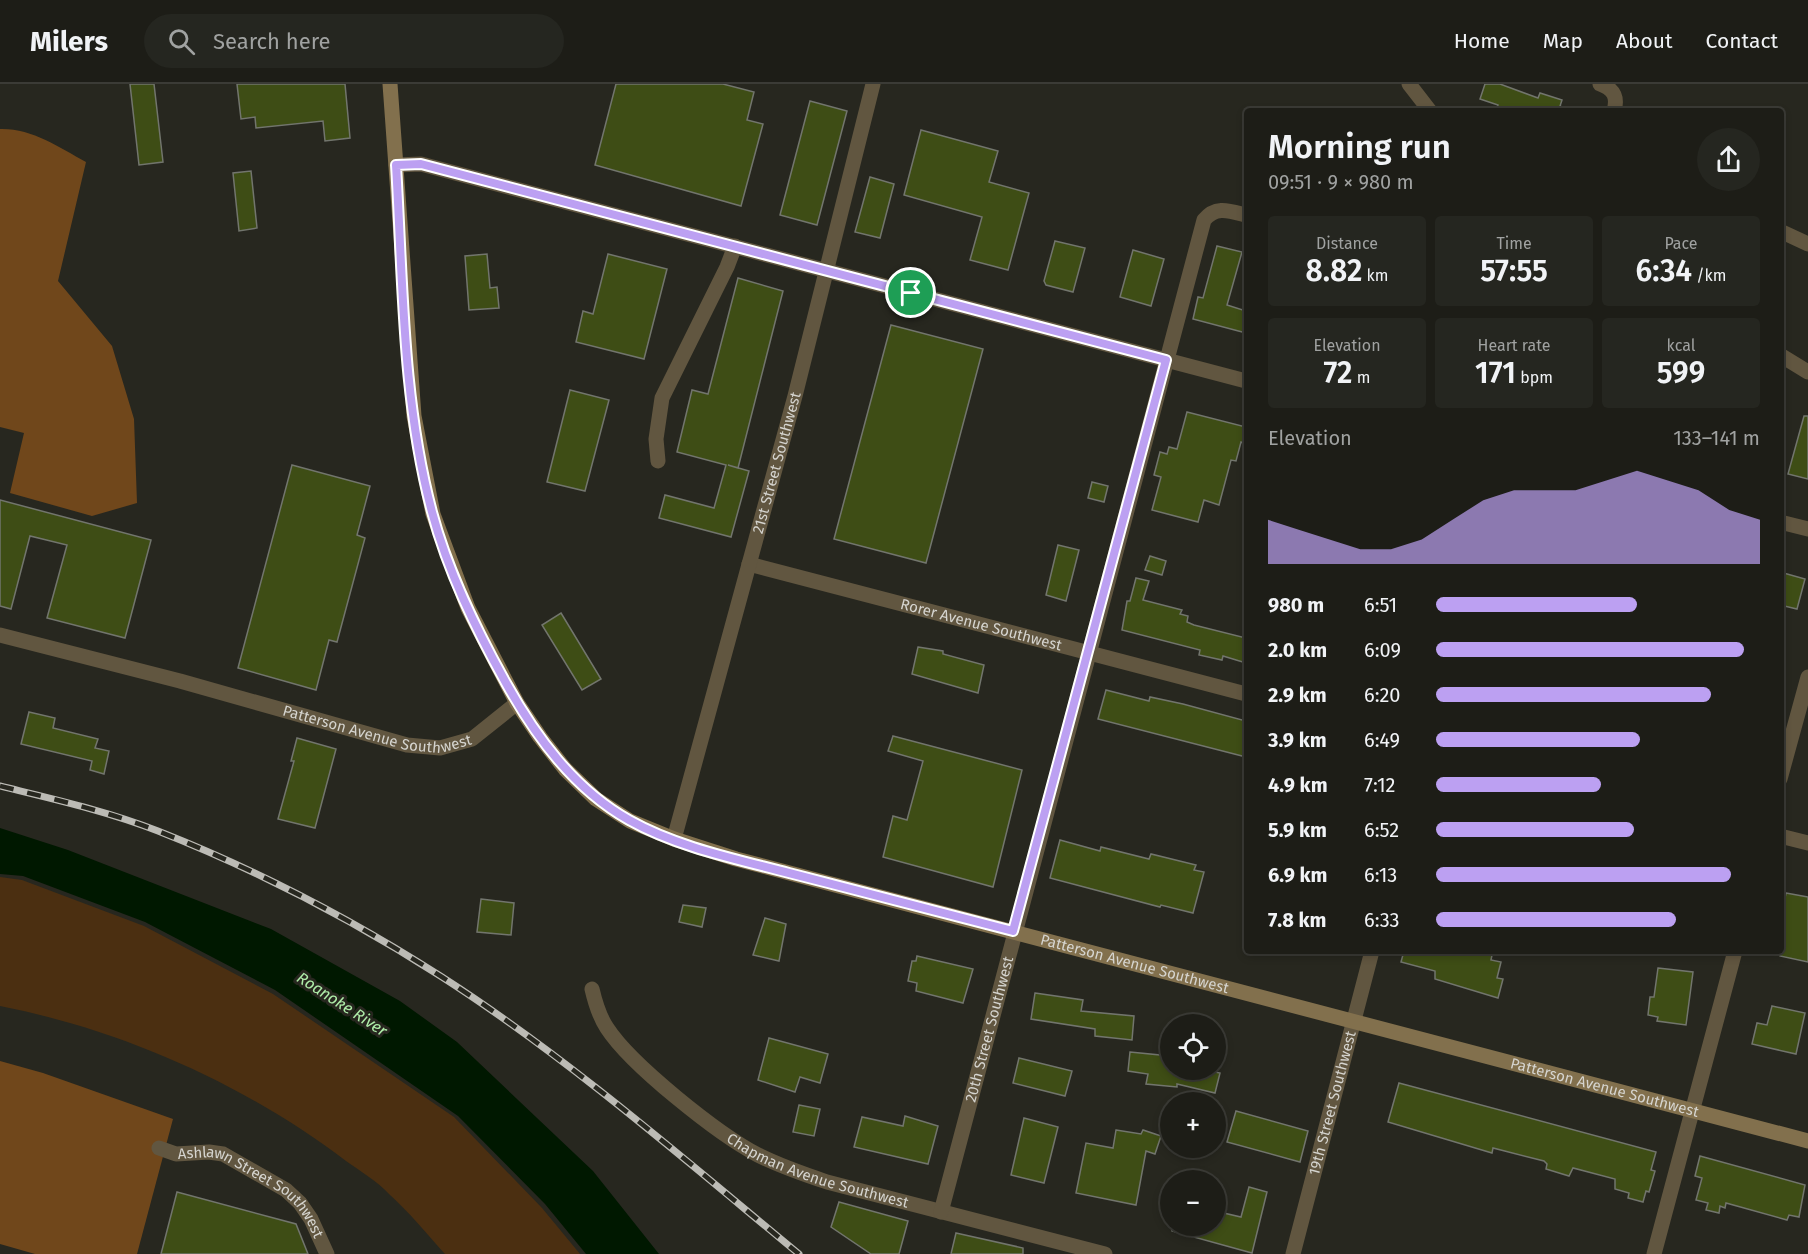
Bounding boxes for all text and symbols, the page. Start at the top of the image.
search box [144,14,564,68]
text: Milers [30,25,108,58]
icon: search [165,25,198,58]
text: Search here [213,28,330,55]
text: Home [1454,28,1510,54]
text: Map [1543,28,1583,54]
text: About [1616,28,1673,54]
text: Contact [1706,28,1778,54]
text: Morning run [1268,127,1451,167]
button: share [1697,128,1760,191]
text: 09:51 · 9 × 980 m [1268,170,1414,194]
text: Distance [1316,234,1378,253]
text: Time [1496,234,1532,253]
text: Pace [1664,234,1698,253]
text: 8.82 [1306,253,1362,289]
text: 57:55 [1480,253,1548,289]
text: 6:34 [1636,253,1692,289]
text: km [1362,266,1388,285]
text: /km [1692,266,1726,285]
pin [885,267,936,318]
icon: arrive [894,276,927,309]
text: Elevation [1313,336,1381,355]
text: Heart rate [1478,336,1550,355]
text: kcal [1667,336,1695,355]
text: 72 [1324,355,1352,391]
text: 171 [1475,355,1516,391]
text: 599 [1657,355,1705,391]
text: m [1352,368,1370,387]
text: bpm [1516,368,1553,387]
street label: 21st Street Southwest [749,390,805,536]
text: Elevation [1268,426,1352,450]
text: 133–141 m [1673,426,1760,450]
text: 980 m [1268,593,1324,617]
text: 6:51 [1364,593,1397,617]
street label: Rorer Avenue Southwest [899,595,1064,655]
text: 2.0 km [1268,638,1327,662]
text: 6:09 [1364,638,1401,662]
text: 2.9 km [1268,683,1327,707]
text: 6:20 [1364,683,1401,707]
street label: Patterson Avenue Southwest [281,701,474,757]
text: 3.9 km [1268,728,1327,752]
text: 6:49 [1364,728,1400,752]
text: 4.9 km [1268,773,1328,797]
text: 7:12 [1364,773,1395,797]
text: 5.9 km [1268,818,1327,842]
text: 6:52 [1364,818,1399,842]
text: 6.9 km [1268,863,1328,887]
text: 6:13 [1364,863,1397,887]
text: 7.8 km [1268,908,1326,932]
text: 6:33 [1364,908,1400,932]
street label: Patterson Avenue Southwest [1038,930,1231,997]
street label: 20th Street Southwest [962,954,1018,1104]
water label: Roanoke River [293,968,391,1041]
map controls [1160,1014,1226,1236]
button: locate [1160,1014,1226,1080]
street label: 19th Street Southwest [1305,1028,1360,1177]
street label: Patterson Avenue Southwest [1508,1054,1701,1121]
button: + [1160,1092,1226,1158]
street label: Chapman Avenue Southwest [723,1129,911,1212]
street label: Ashlawn Street Southwest [177,1143,328,1241]
button: − [1160,1170,1226,1236]

